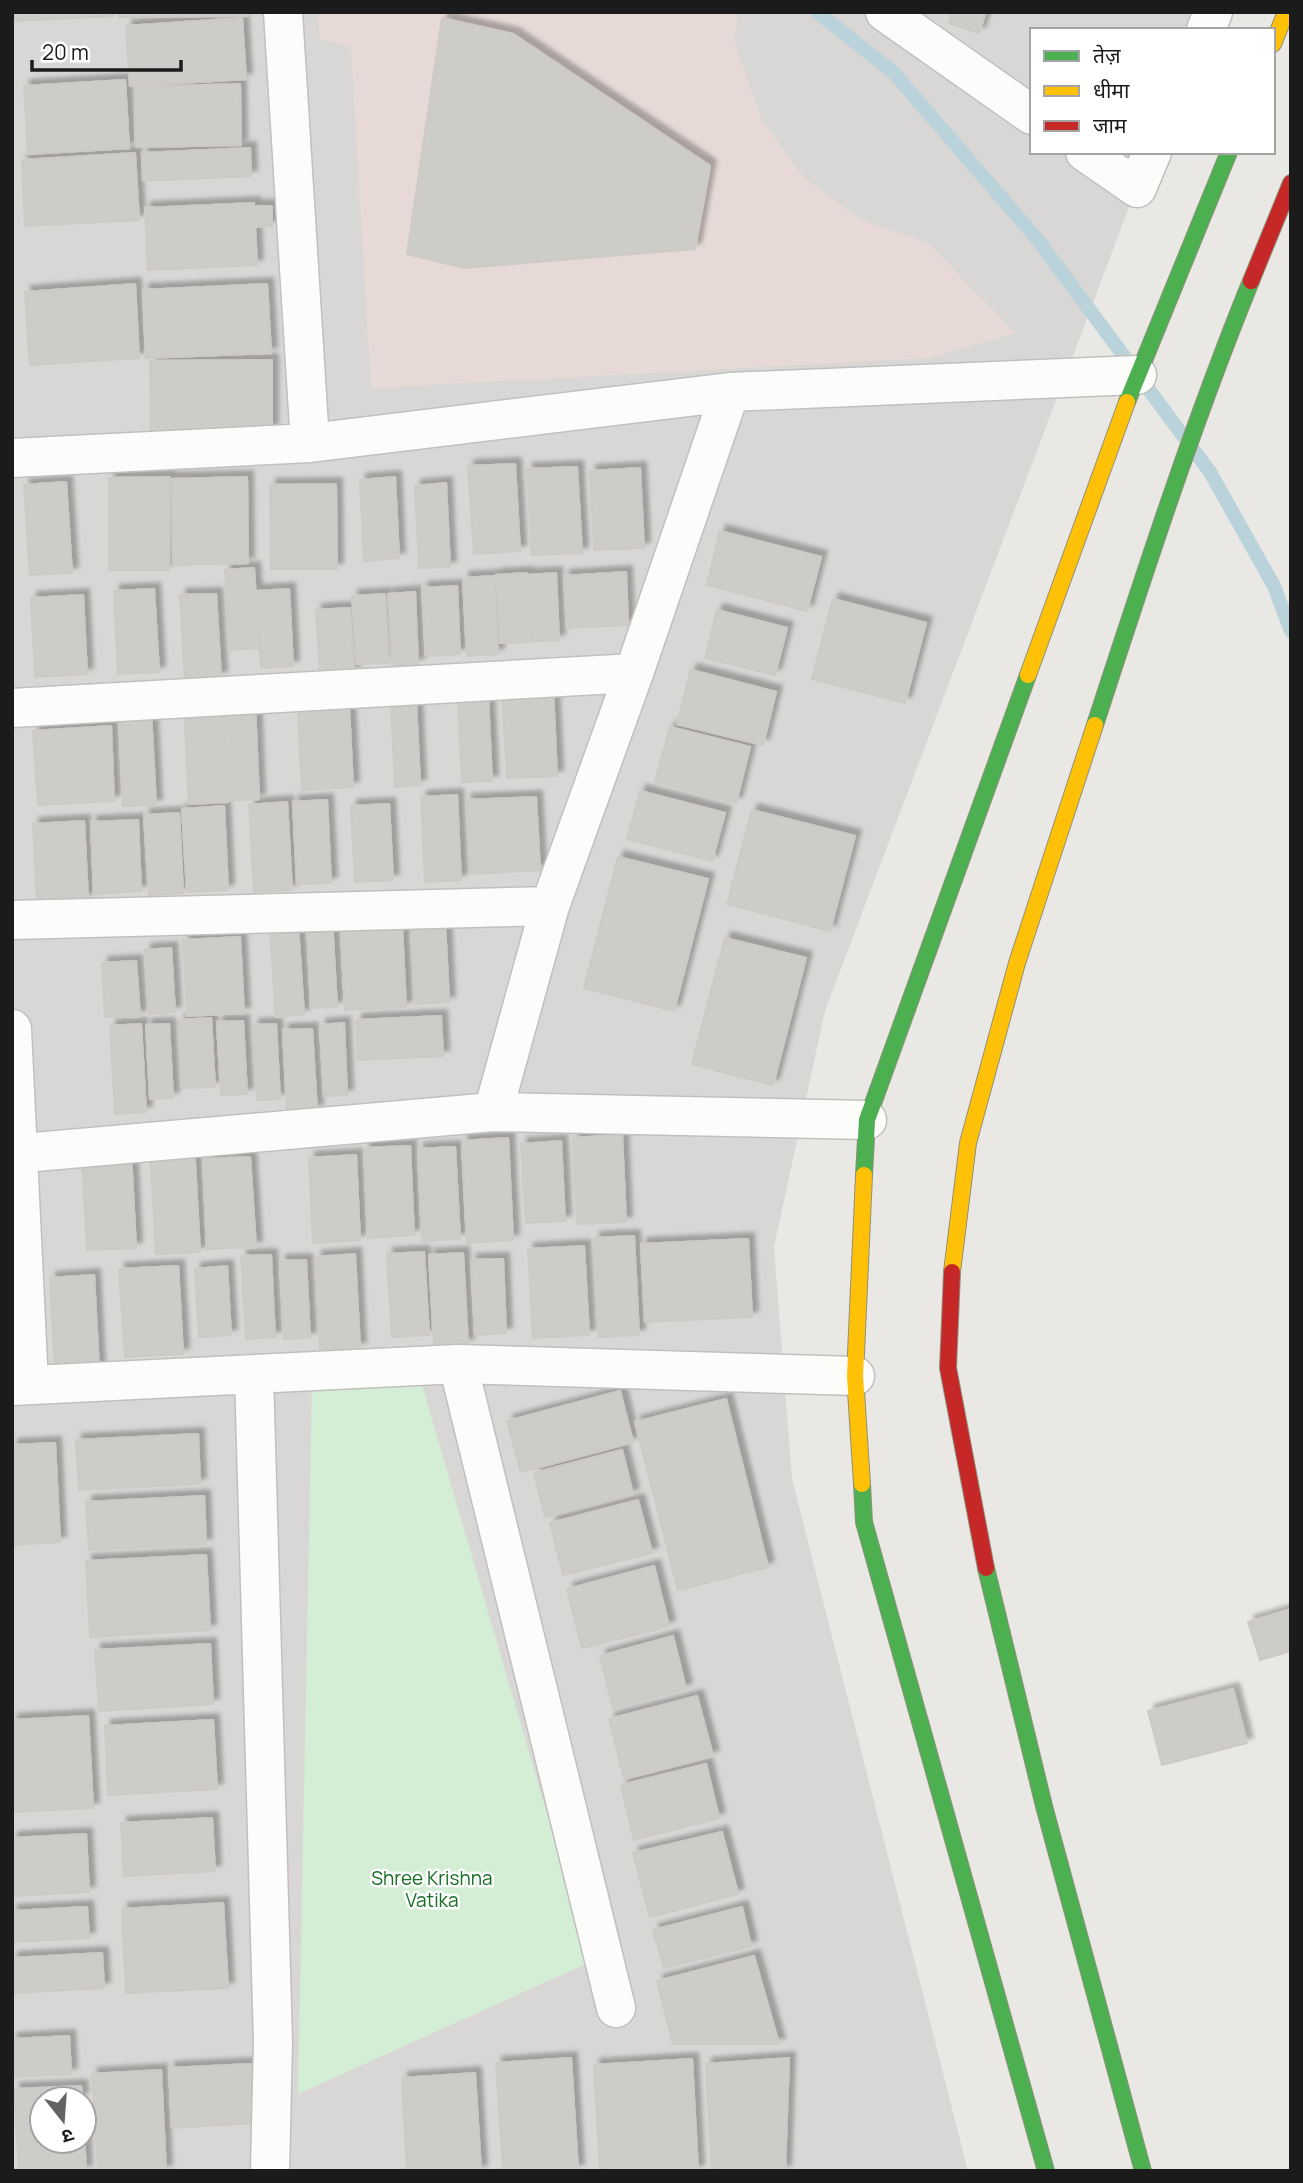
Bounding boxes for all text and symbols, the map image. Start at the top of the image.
scale bar [32,28,180,72]
legend [1030,28,1275,154]
text: 20 m [42,38,89,66]
text: तेज़ [1093,41,1121,69]
text: धीमा [1093,76,1130,104]
text: जाम [1093,111,1127,139]
park label: Shree Krishna Vatika [371,1865,493,1913]
north arrow [28,2085,98,2155]
text: उ [58,2122,77,2151]

